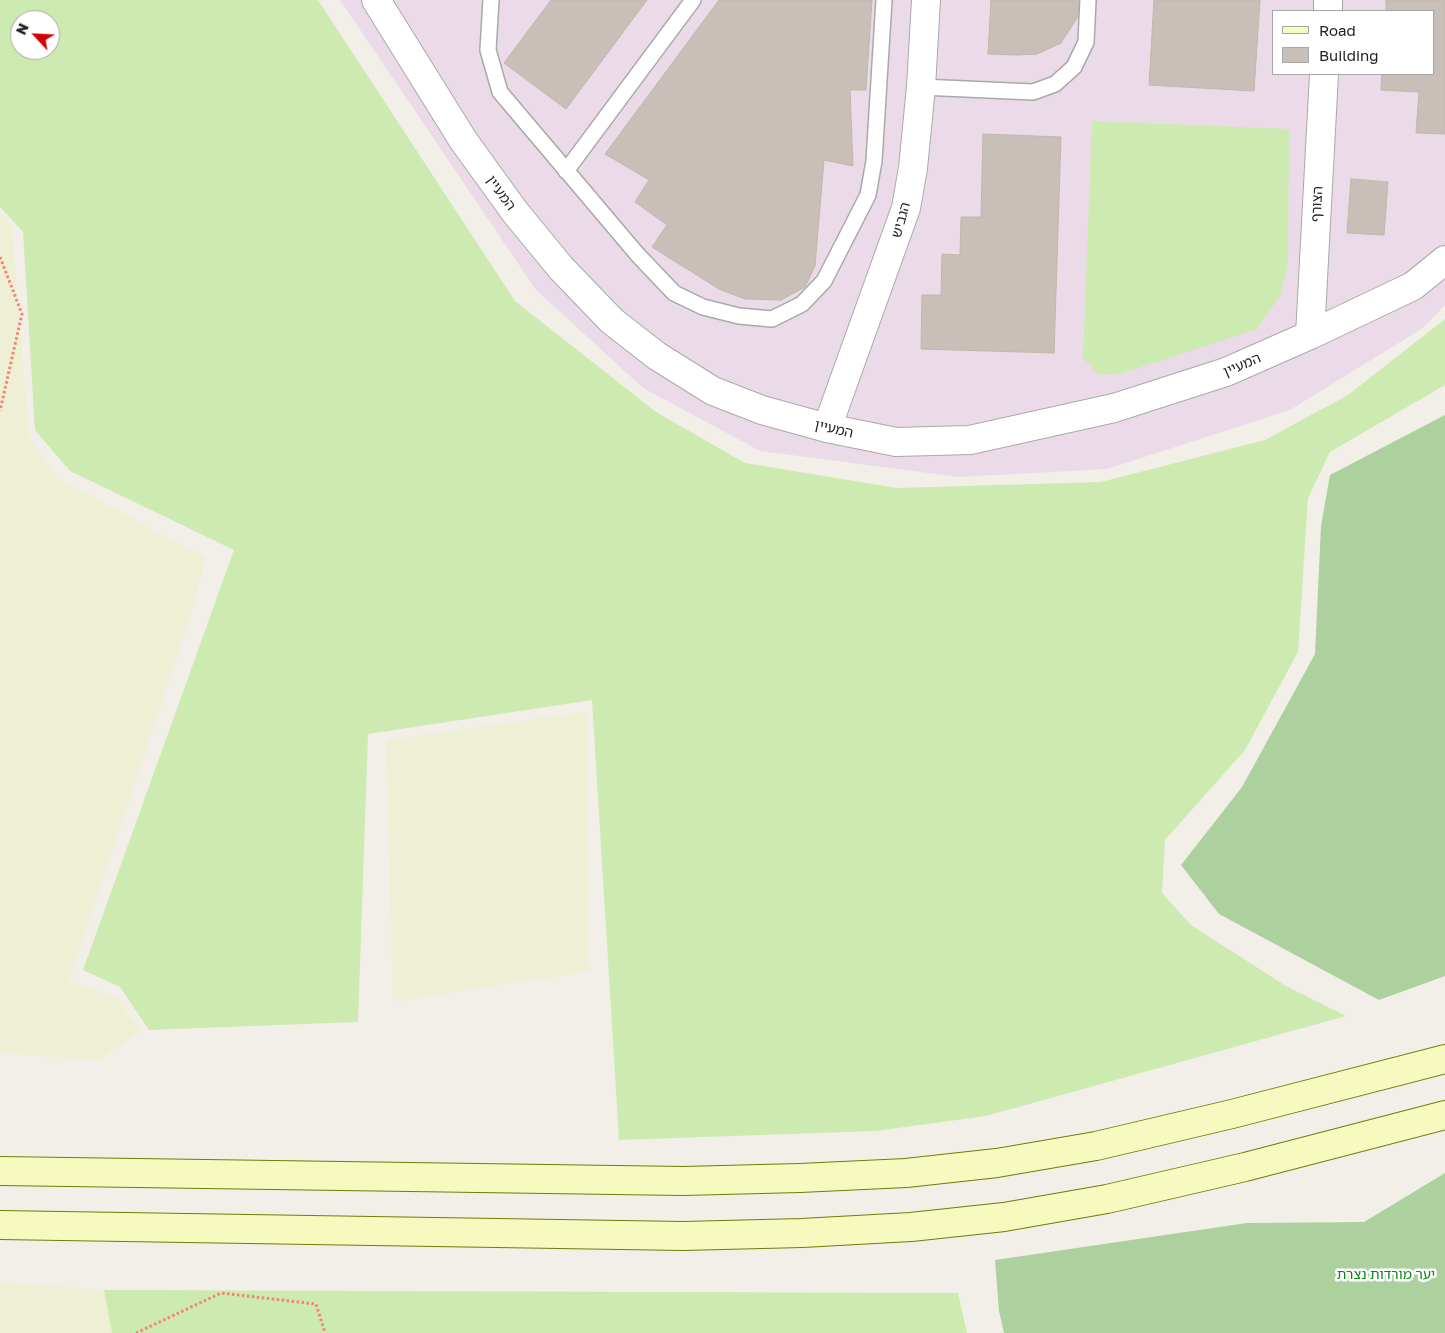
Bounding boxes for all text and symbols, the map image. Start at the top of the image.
north arrow [10,10,60,60]
legend [1272,10,1435,75]
text: N [12,20,32,37]
text: Road [1319,21,1356,39]
text: Building [1319,46,1379,64]
street label: המעיין [483,172,519,214]
street label: הצורף [1308,185,1326,223]
street label: הגביש [888,200,914,240]
street label: המעיין [1221,350,1263,380]
street label: המעיין [813,416,855,442]
park label: יער מורדות נצרת [1337,1267,1435,1283]

